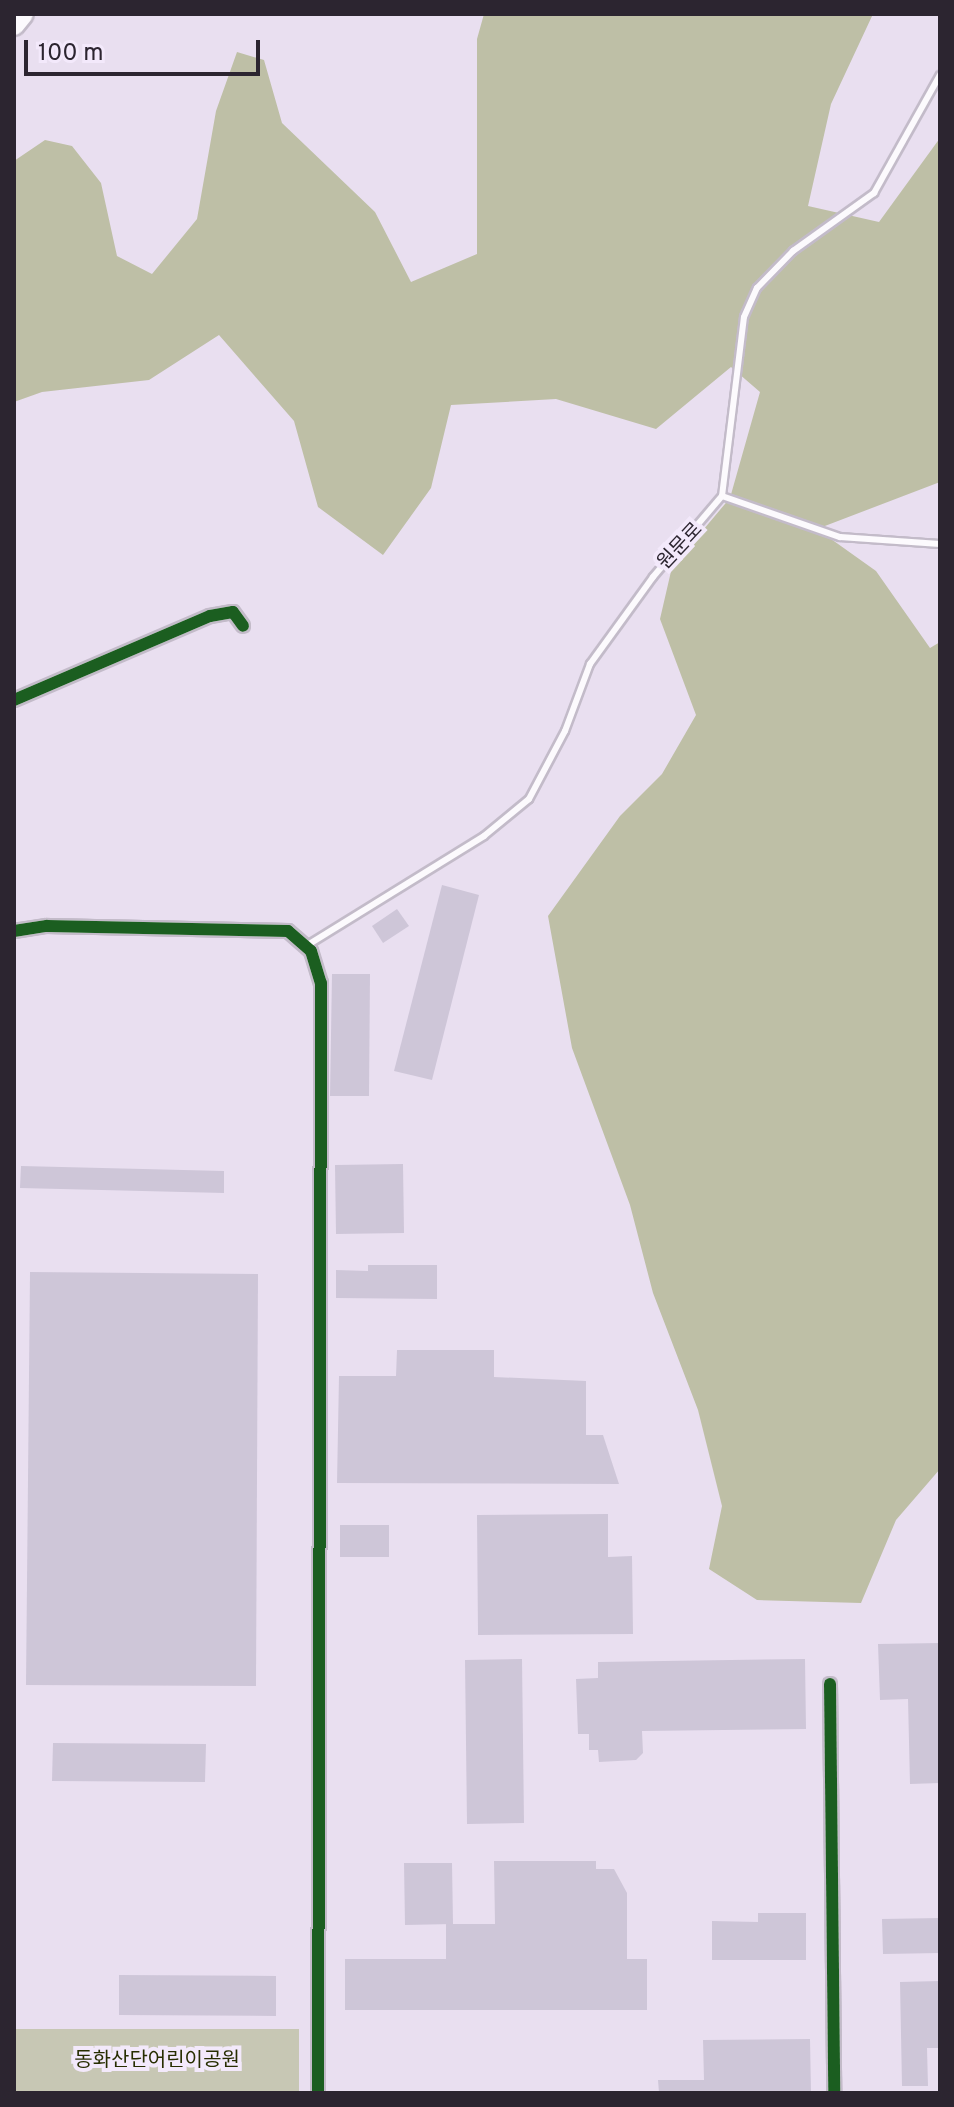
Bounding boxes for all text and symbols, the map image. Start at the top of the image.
scale bar [28,24,264,74]
text: 100 m [38,39,104,69]
street label: 원문로 [653,519,709,575]
park label: 동화산단어린이공원 [74,2049,240,2073]

